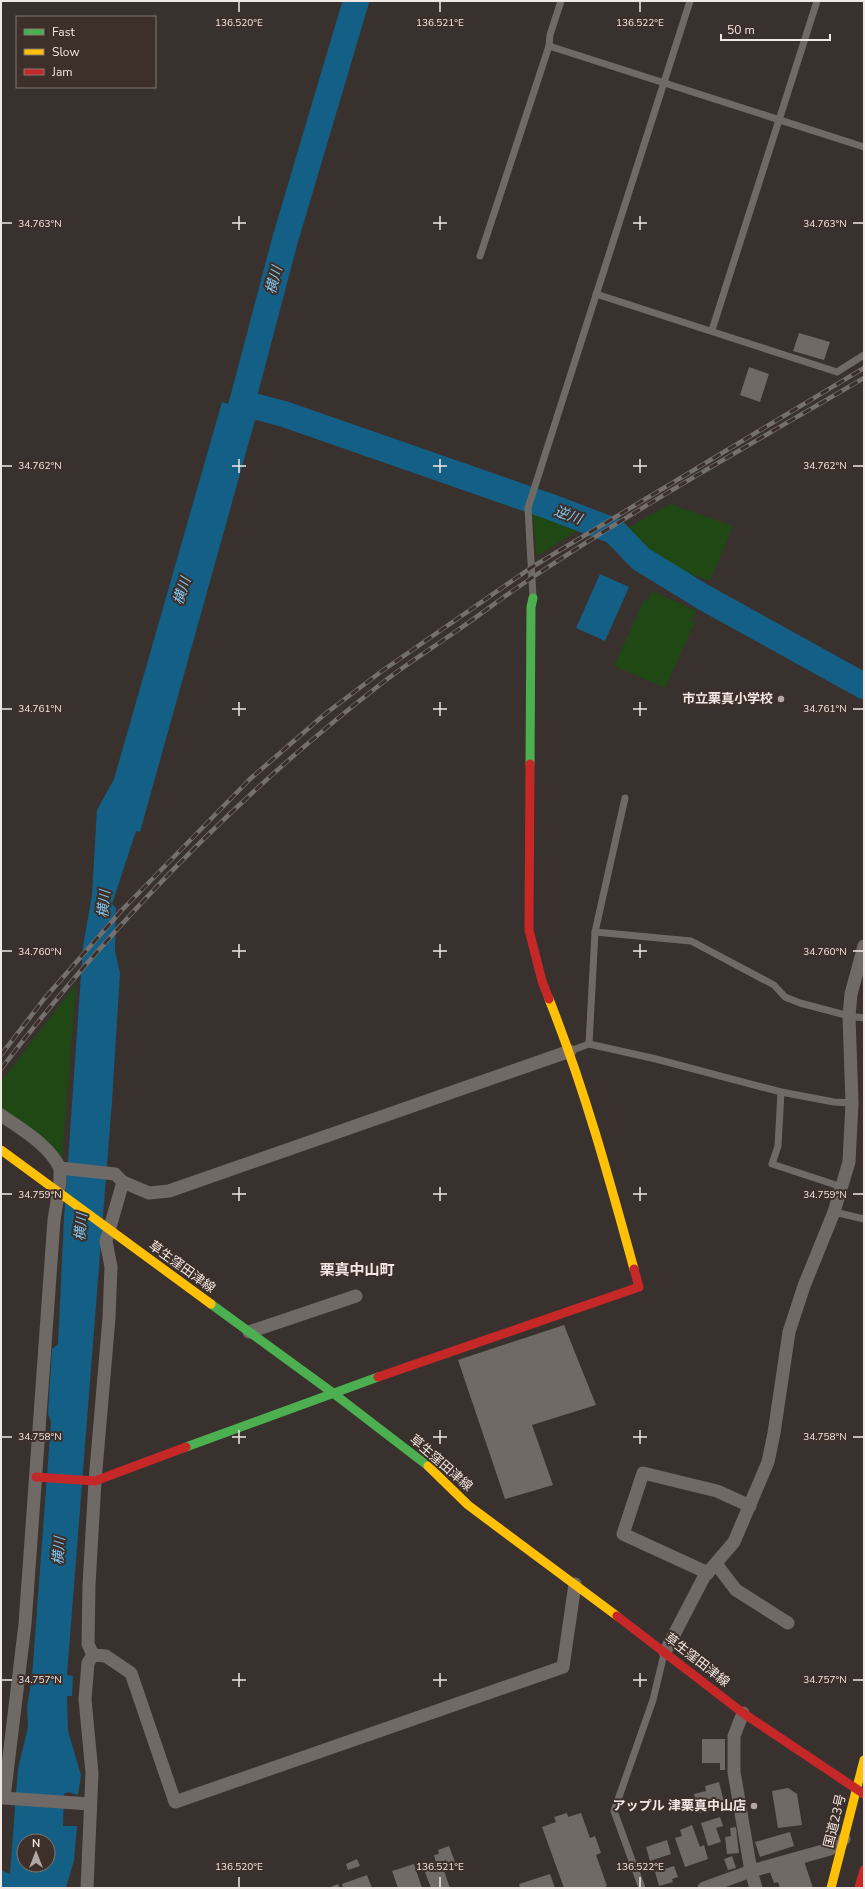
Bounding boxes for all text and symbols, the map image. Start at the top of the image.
legend [16,16,156,88]
text: 136.520°E [215,16,263,30]
text: 136.521°E [416,16,464,30]
text: 136.522°E [616,16,664,30]
scale bar [721,16,830,42]
text: 50 m [727,22,755,38]
text: Fast [52,24,75,40]
text: Slow [52,44,80,60]
text: Jam [51,64,73,80]
text: 34.763°N [18,217,62,231]
text: 34.763°N [803,217,847,231]
water label: 横川 [261,262,287,296]
text: 34.762°N [18,459,62,473]
text: 34.762°N [803,459,847,473]
water label: 逆川 [552,501,586,529]
water label: 横川 [169,573,196,607]
place label: 市立栗真小学校 [682,690,773,708]
marker: 市立栗真小学校 [776,694,786,704]
text: 34.761°N [18,702,62,716]
text: 34.761°N [803,702,847,716]
water label: 横川 [93,887,115,919]
text: 34.760°N [18,945,62,959]
text: 34.760°N [803,945,847,959]
text: 34.759°N [18,1188,62,1202]
text: 34.759°N [803,1188,847,1202]
water label: 横川 [70,1210,92,1242]
street label: 草生窪田津線 [145,1237,219,1297]
district label: 栗真中山町 [319,1260,395,1280]
text: 34.758°N [18,1430,62,1444]
text: 34.758°N [803,1430,847,1444]
street label: 草生窪田津線 [406,1431,476,1495]
water label: 横川 [49,1534,70,1566]
street label: 草生窪田津線 [661,1629,733,1691]
text: 34.757°N [18,1673,62,1687]
text: 34.757°N [803,1673,847,1687]
street label: 国道23号 [820,1792,850,1850]
place label: アップル 津栗真中山店 [612,1797,746,1815]
marker: アップル 津栗真中山店 [749,1801,759,1811]
north arrow [16,1833,56,1873]
text: N [32,1836,40,1851]
text: 136.520°E [215,1860,263,1874]
text: 136.521°E [416,1860,464,1874]
text: 136.522°E [616,1860,664,1874]

